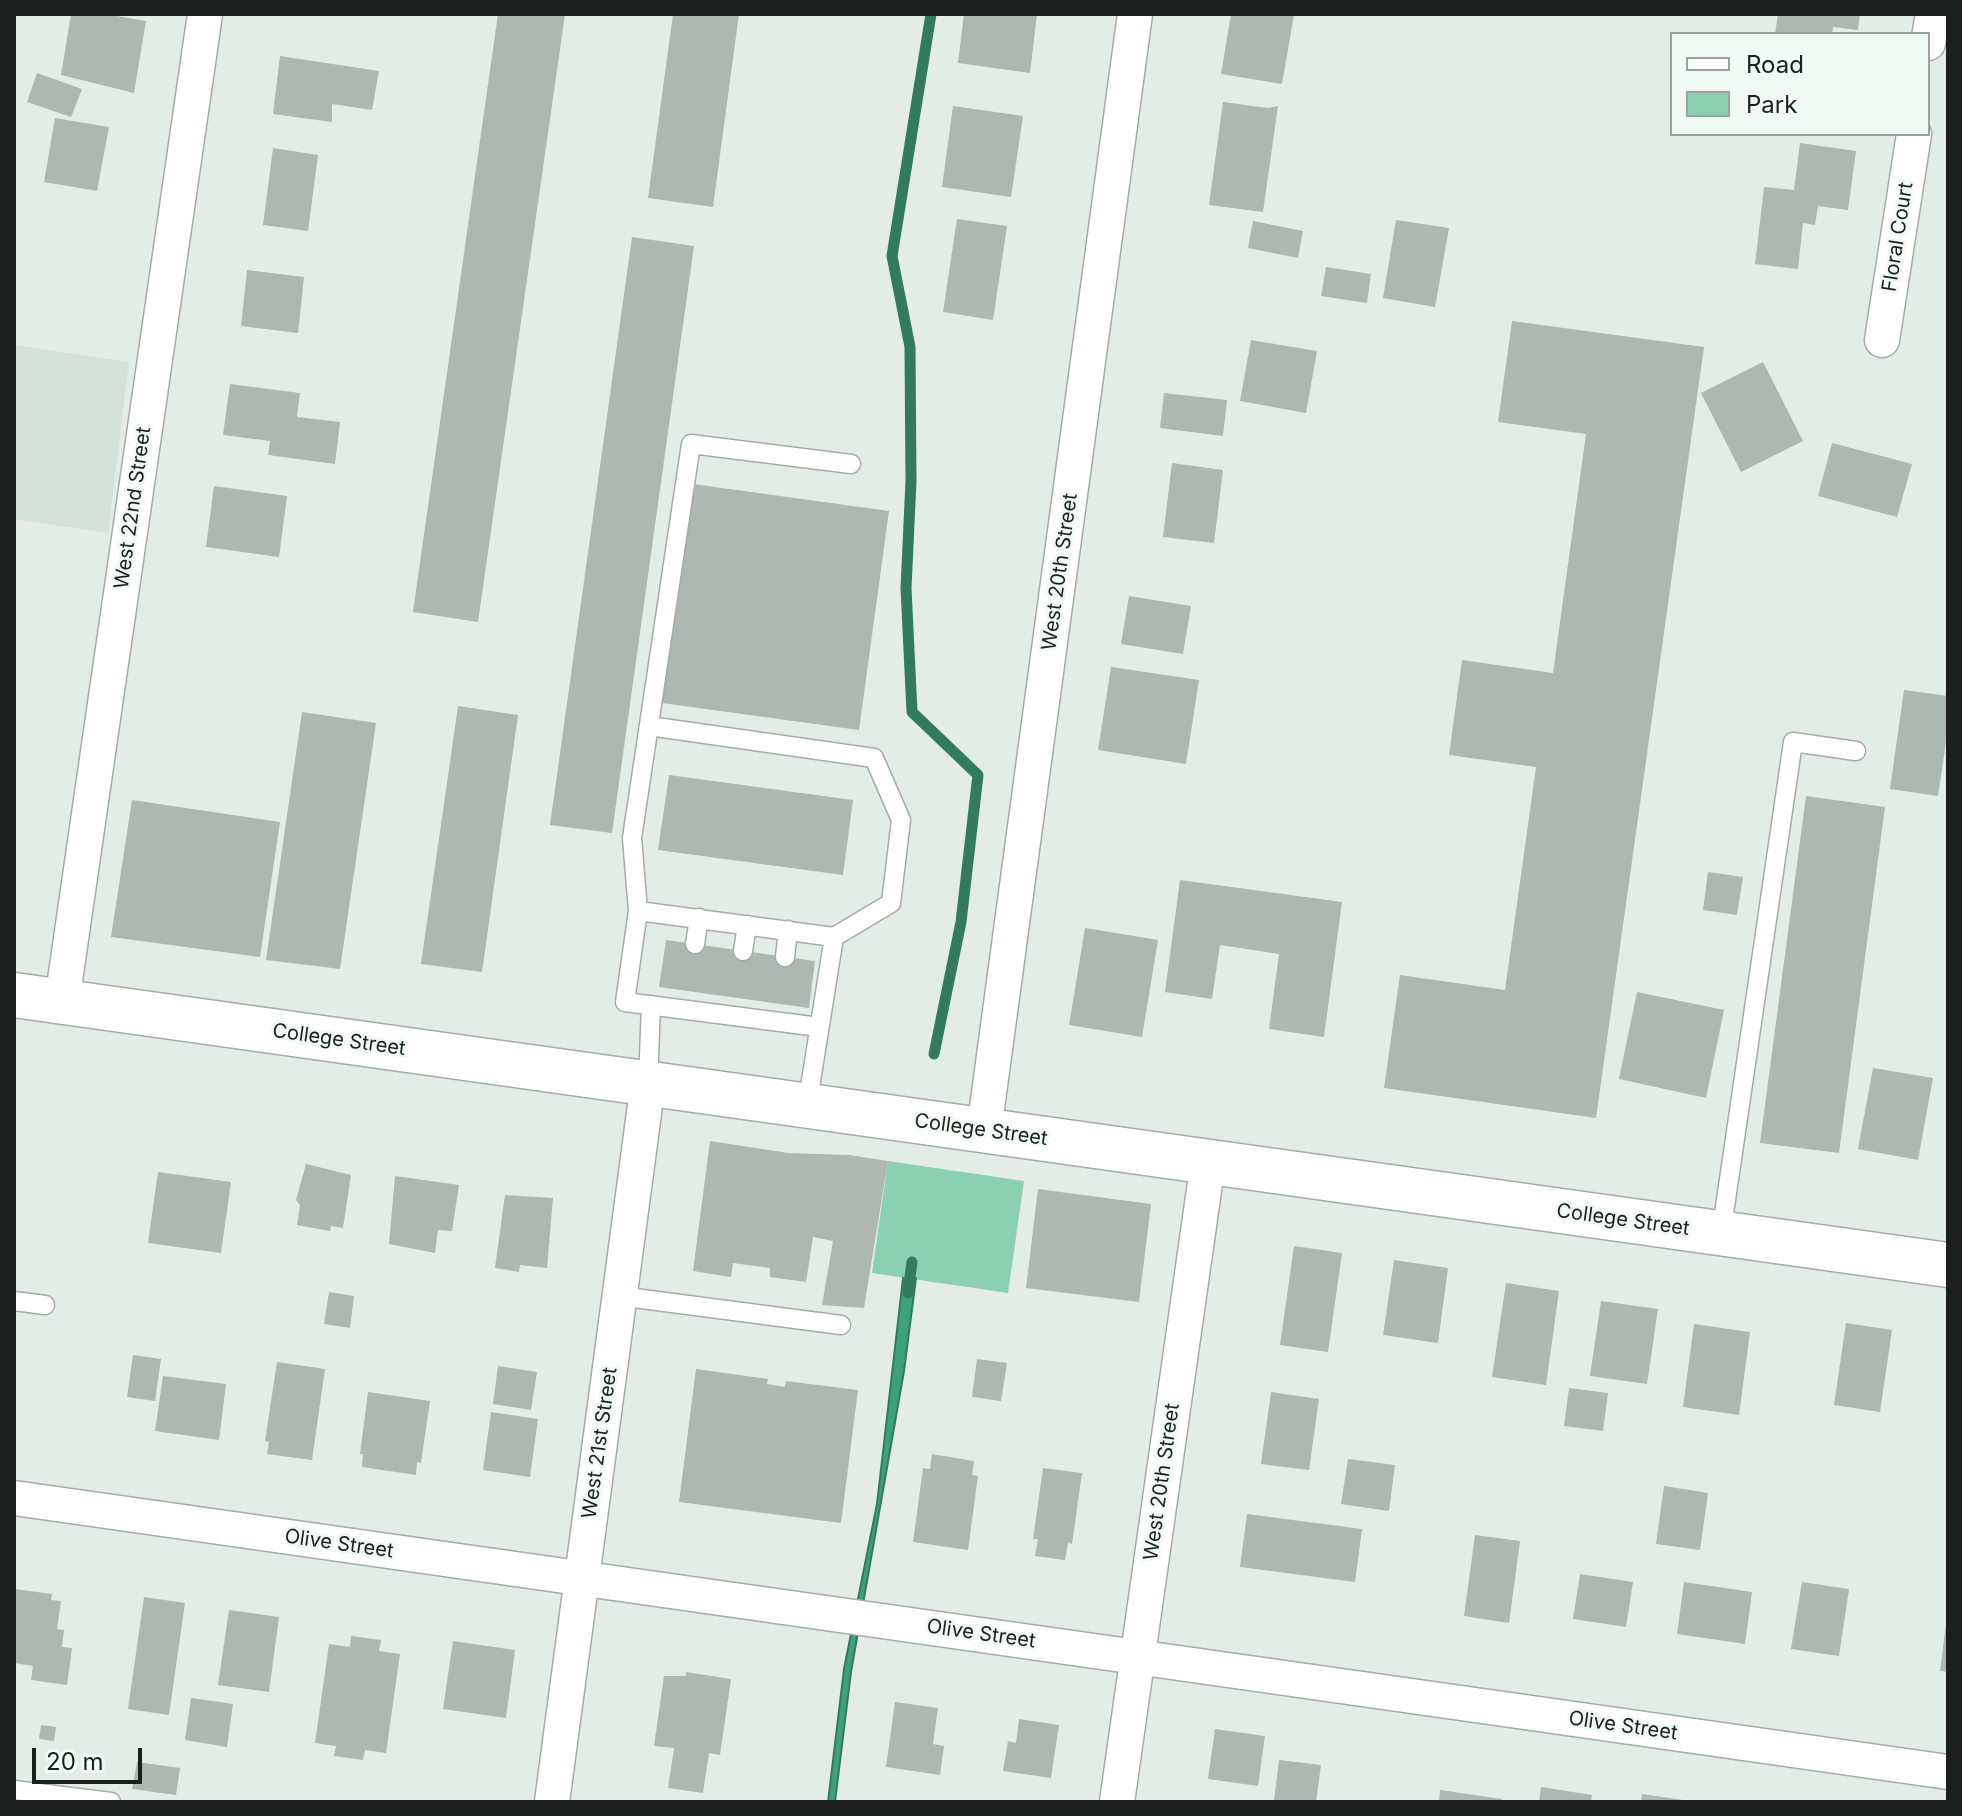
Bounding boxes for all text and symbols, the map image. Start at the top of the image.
legend [1670,32,1930,136]
text: Road [1746,50,1804,79]
text: Park [1746,90,1797,119]
street label: Floral Court [1877,180,1919,294]
street label: West 22nd Street [110,425,156,591]
street label: West 20th Street [1037,492,1083,652]
street label: College Street [271,1019,407,1061]
street label: College Street [913,1109,1049,1151]
street label: College Street [1555,1199,1691,1241]
street label: West 21st Street [578,1366,622,1520]
street label: West 20th Street [1139,1402,1185,1562]
street label: Olive Street [283,1524,395,1564]
street label: Olive Street [925,1614,1037,1654]
street label: Olive Street [1567,1706,1679,1746]
scale bar [36,1732,146,1782]
text: 20 m [46,1747,104,1776]

